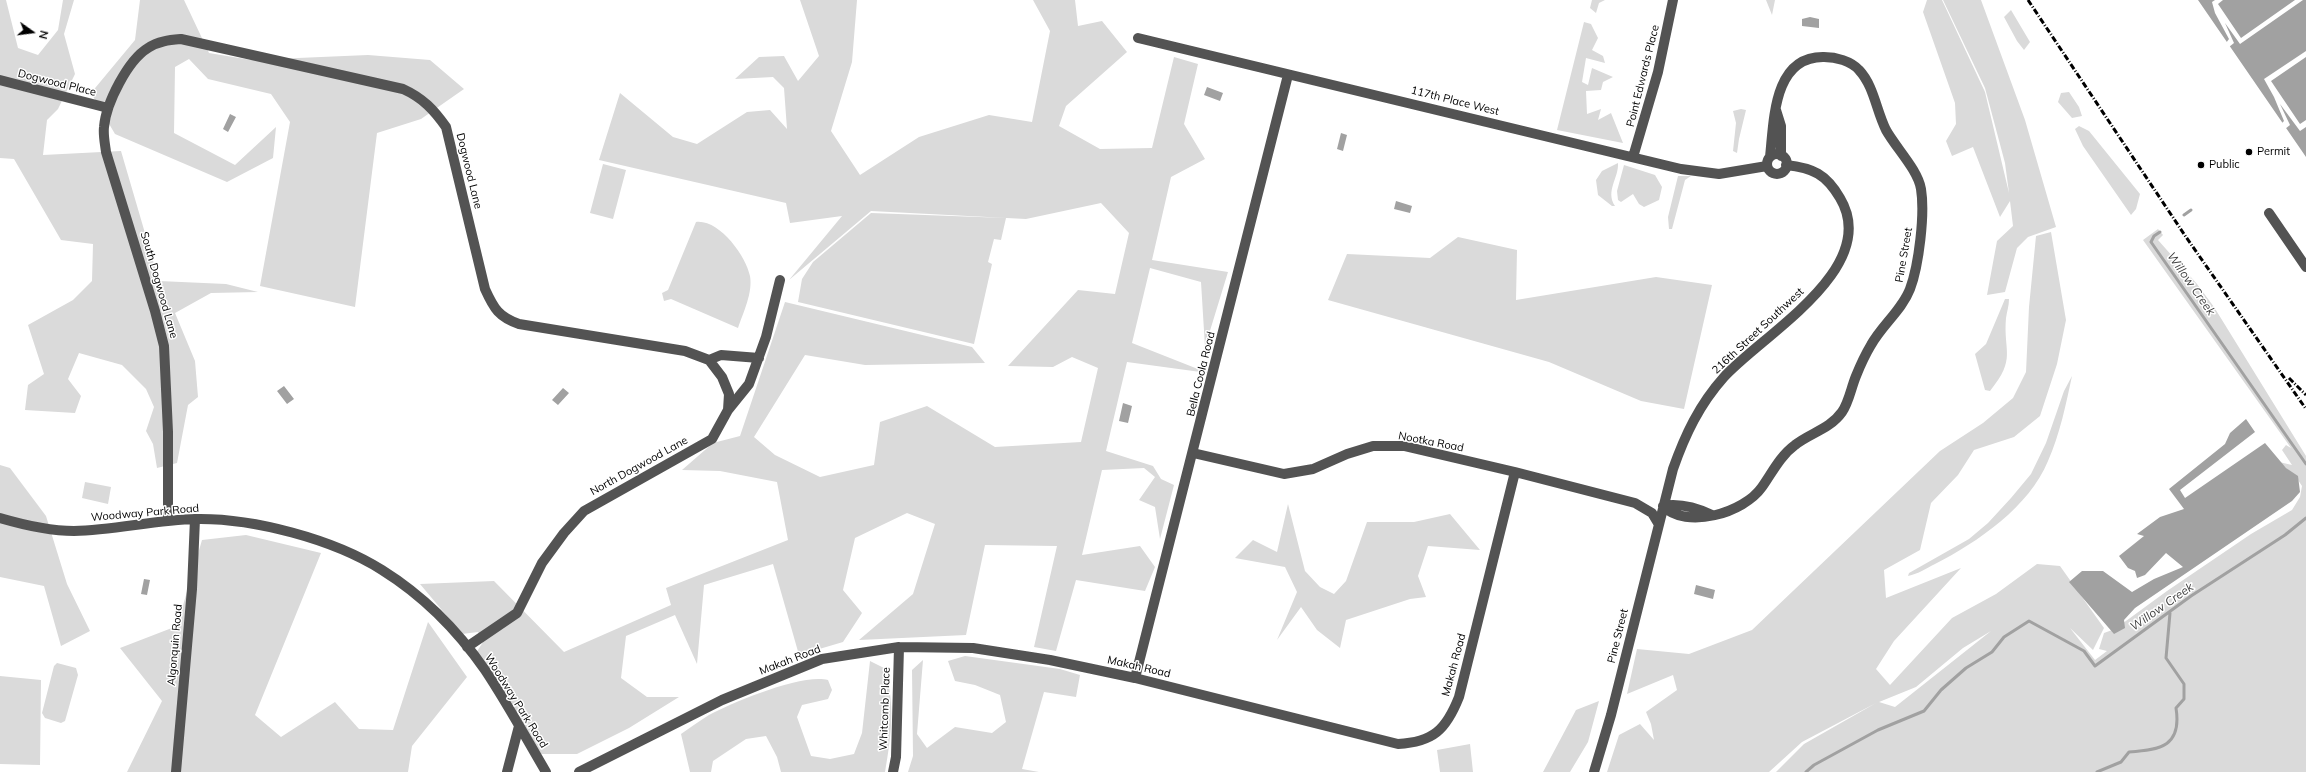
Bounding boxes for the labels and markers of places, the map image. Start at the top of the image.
place label: Permit [2257,145,2290,159]
marker: Permit [2244,147,2254,157]
place label: Public [2209,158,2240,172]
marker: Public [2196,160,2206,170]

